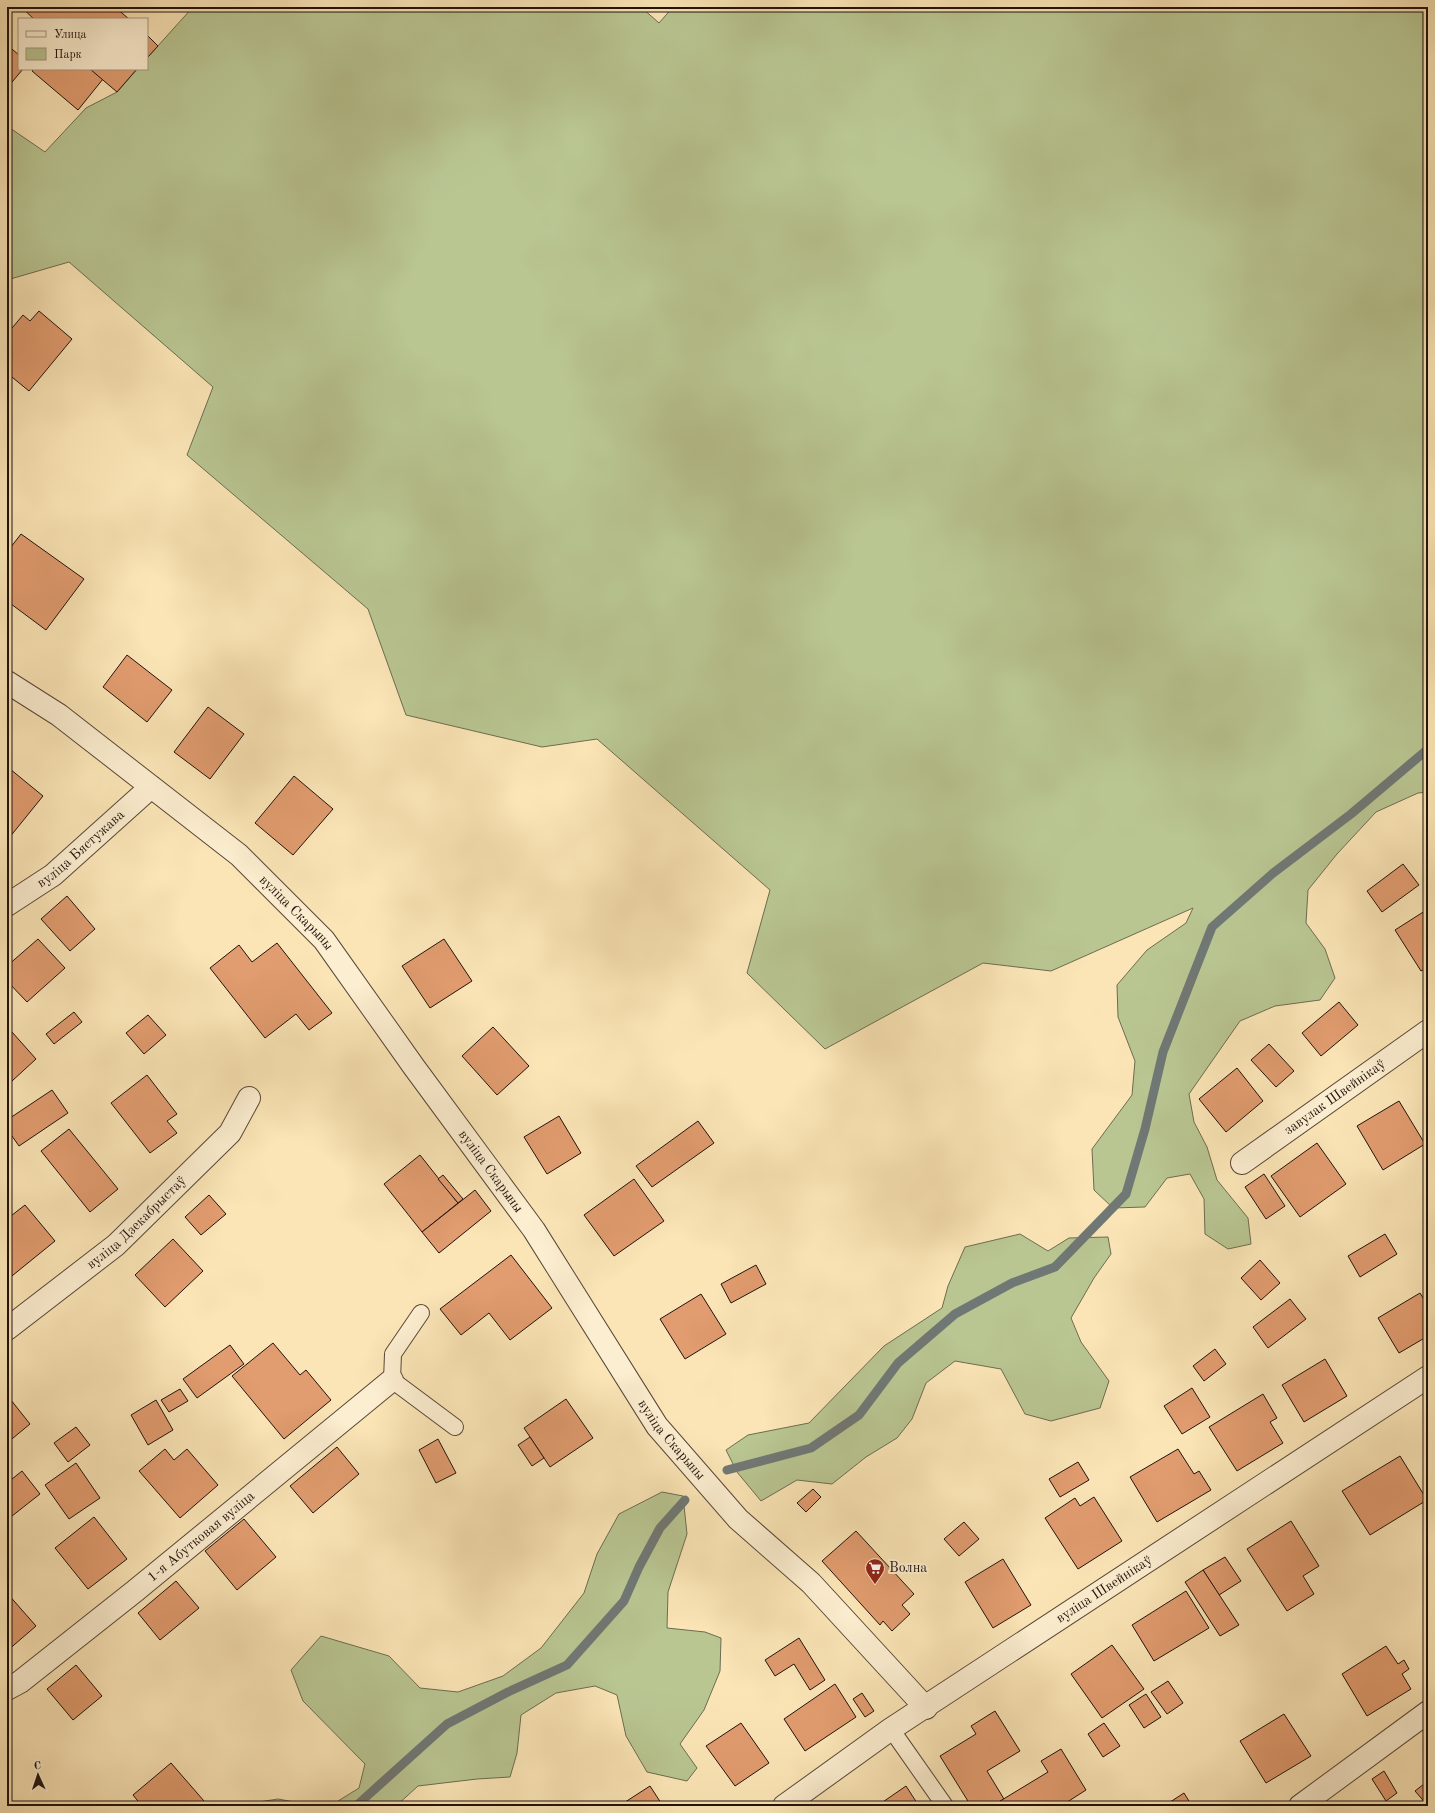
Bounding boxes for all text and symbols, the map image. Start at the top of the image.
legend [18,18,148,70]
text: Улица [54,29,87,41]
text: Парк [54,49,82,61]
street label: вуліца Бястужава [35,807,127,890]
street label: вуліца Скарыны [257,873,336,953]
street label: завулак Швейнікаў [1282,1056,1389,1138]
street label: вуліца Скарыны [456,1127,526,1215]
street label: вуліца Дзекабрыстаў [84,1173,189,1272]
street label: вуліца Скарыны [635,1397,708,1483]
street label: 1-я Абутковая вуліца [145,1489,257,1585]
street label: вуліца Швейнікаў [1054,1552,1155,1626]
supermarket icon: Волна [864,1557,886,1585]
place label: Волна [889,1561,927,1575]
north arrow [18,1755,58,1795]
text: С [34,1761,41,1772]

